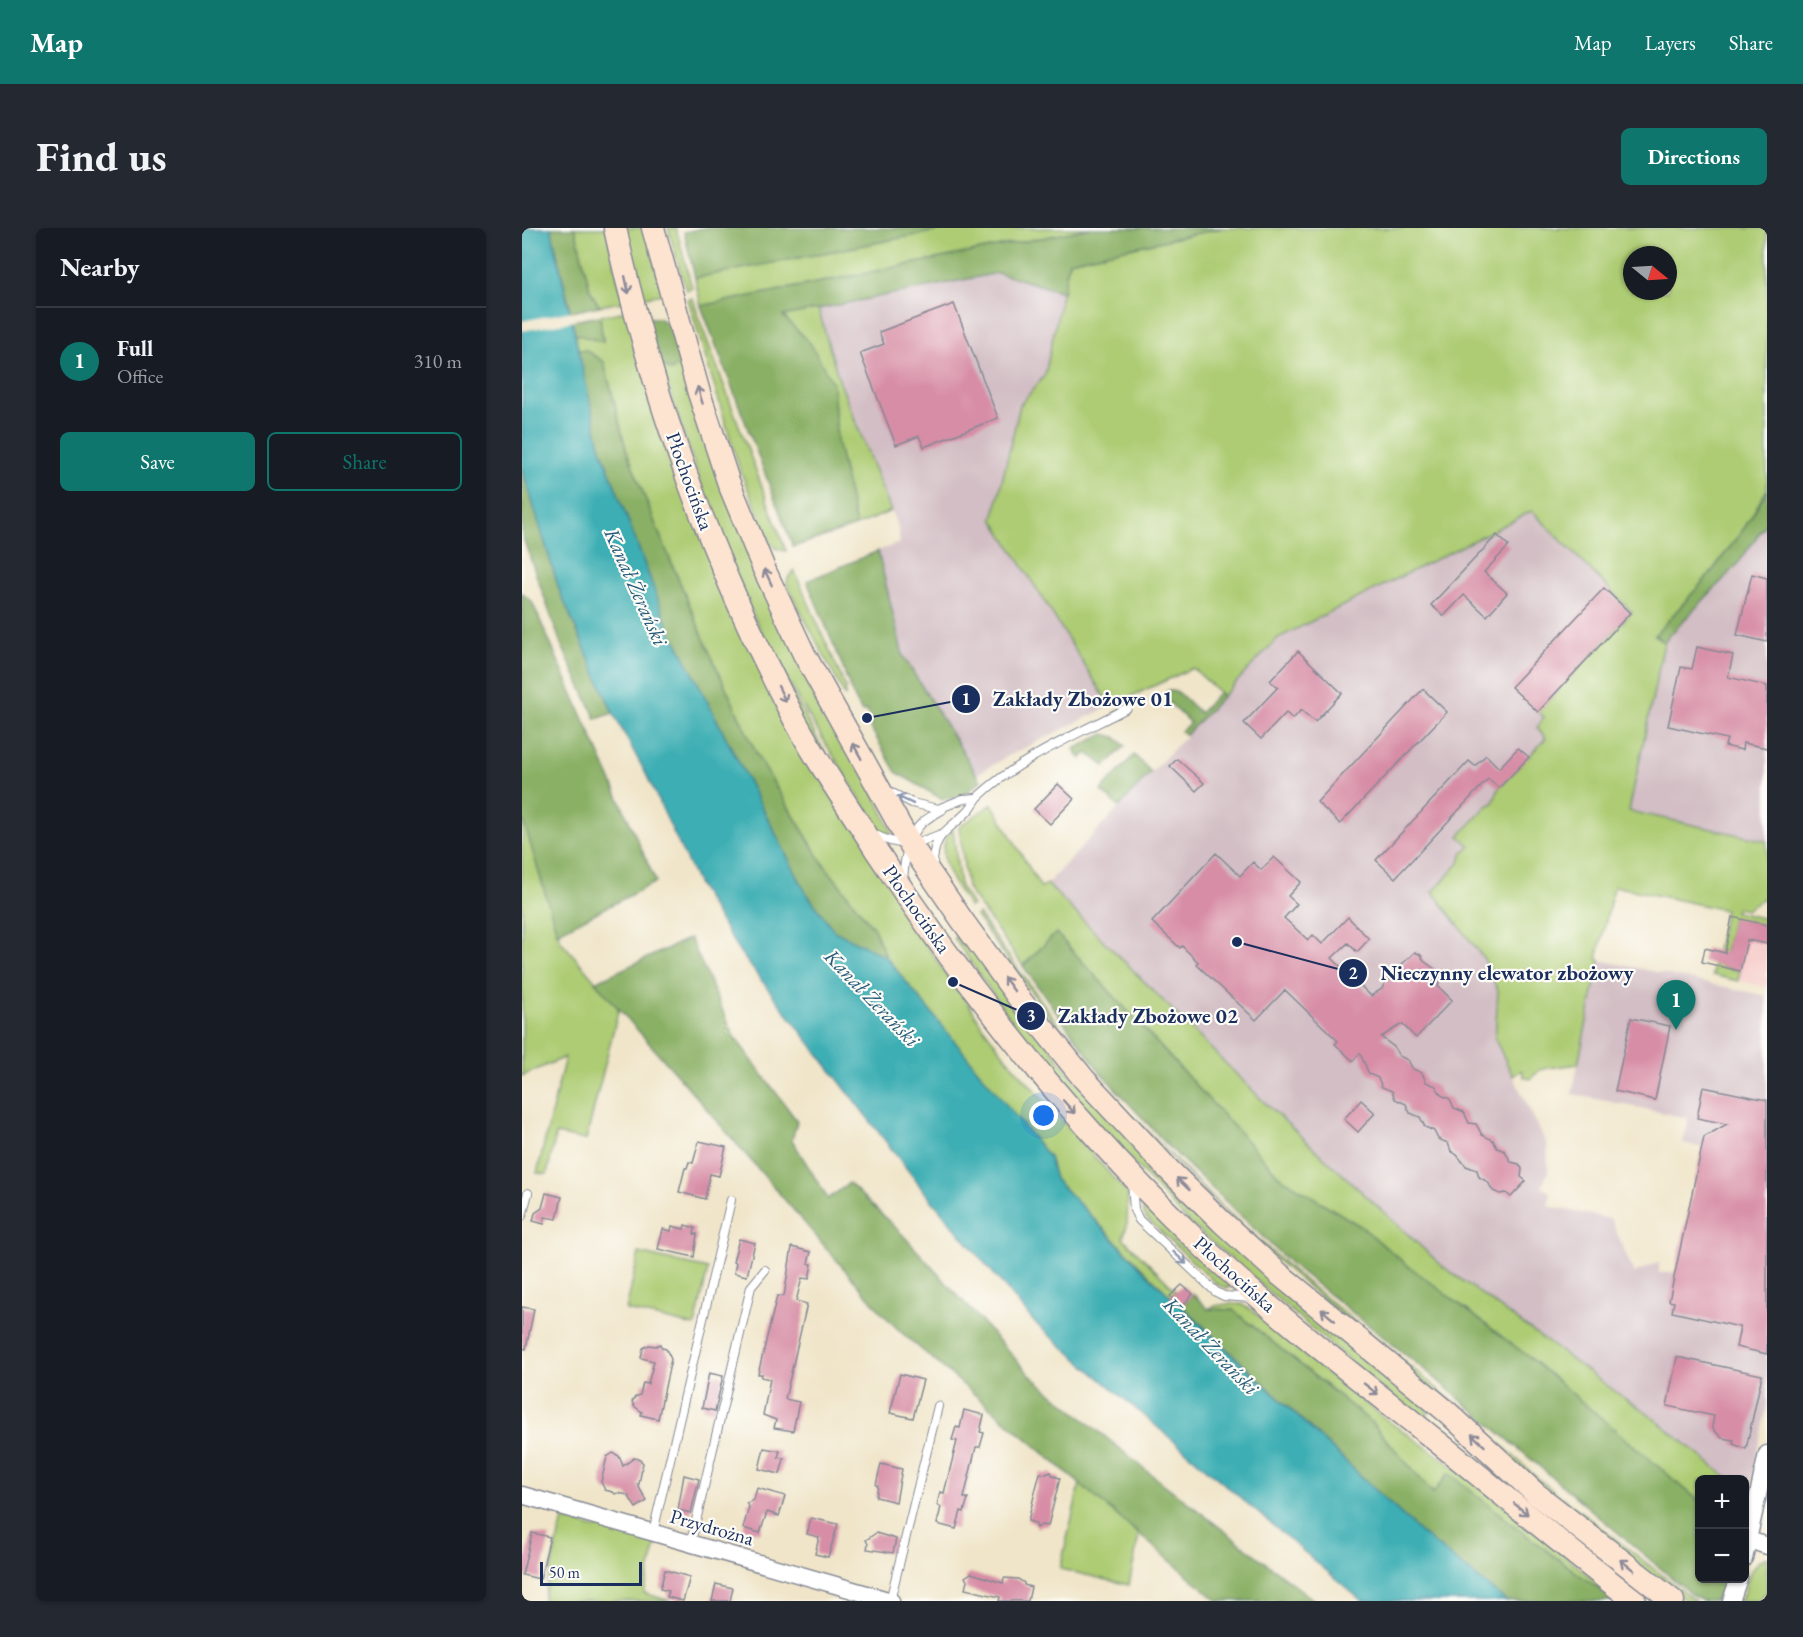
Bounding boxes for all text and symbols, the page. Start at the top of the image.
text: Map [30,24,83,60]
text: Map [1574,29,1612,56]
text: Layers [1645,29,1696,56]
text: Share [1729,29,1773,56]
button: Directions [1621,128,1767,185]
text: Find us [36,129,167,184]
north arrow [1623,246,1677,300]
text: Nearby [60,250,140,284]
one-way arrow [622,275,634,294]
text: Full [117,334,153,363]
text: 1 [74,348,85,374]
text: 310 m [414,348,462,374]
text: Office [117,363,163,389]
one-way arrow [694,386,705,405]
street label: Płochocińska [660,428,720,534]
button: Save [60,432,255,491]
button: Share [267,432,462,491]
water label: Kanał Żerański [598,523,675,651]
one-way arrow [761,569,773,587]
callout: Zakłady Zbożowe 01 [951,679,1185,718]
one-way arrow [776,685,788,703]
text: Zakłady Zbożowe 01 [993,685,1173,712]
text: 1 [961,687,971,710]
one-way arrow [851,742,862,760]
one-way arrow [896,793,914,805]
street label: Płochocińska [877,860,957,958]
water label: Kanał Żerański [818,942,926,1053]
callout: Nieczynny elewator zbożowy [1338,953,1645,992]
text: Nieczynny elewator zbożowy [1380,959,1635,986]
text: 2 [1348,961,1358,984]
one-way arrow [1003,977,1015,993]
pin: 1 [1656,980,1696,1030]
callout: Zakłady Zbożowe 02 [1016,996,1250,1035]
text: Zakłady Zbożowe 02 [1058,1002,1238,1029]
text: 3 [1026,1004,1036,1027]
one-way arrow [1062,1100,1076,1115]
your location [1029,1101,1058,1130]
one-way arrow [1176,1177,1191,1192]
street label: Płochocińska [1188,1230,1282,1318]
one-way arrow [1172,1251,1187,1265]
water label: Kanał Żerański [1157,1290,1265,1401]
one-way arrow [1320,1308,1336,1321]
one-way arrow [1363,1382,1379,1395]
one-way arrow [1470,1433,1485,1447]
map controls [1695,1475,1749,1583]
button: + [1695,1475,1749,1529]
street label: Przydrożna [667,1503,757,1551]
one-way arrow [1513,1503,1529,1516]
button: − [1695,1529,1749,1583]
scale bar [540,1559,642,1586]
one-way arrow [1619,1559,1635,1572]
text: 50 m [549,1562,580,1583]

